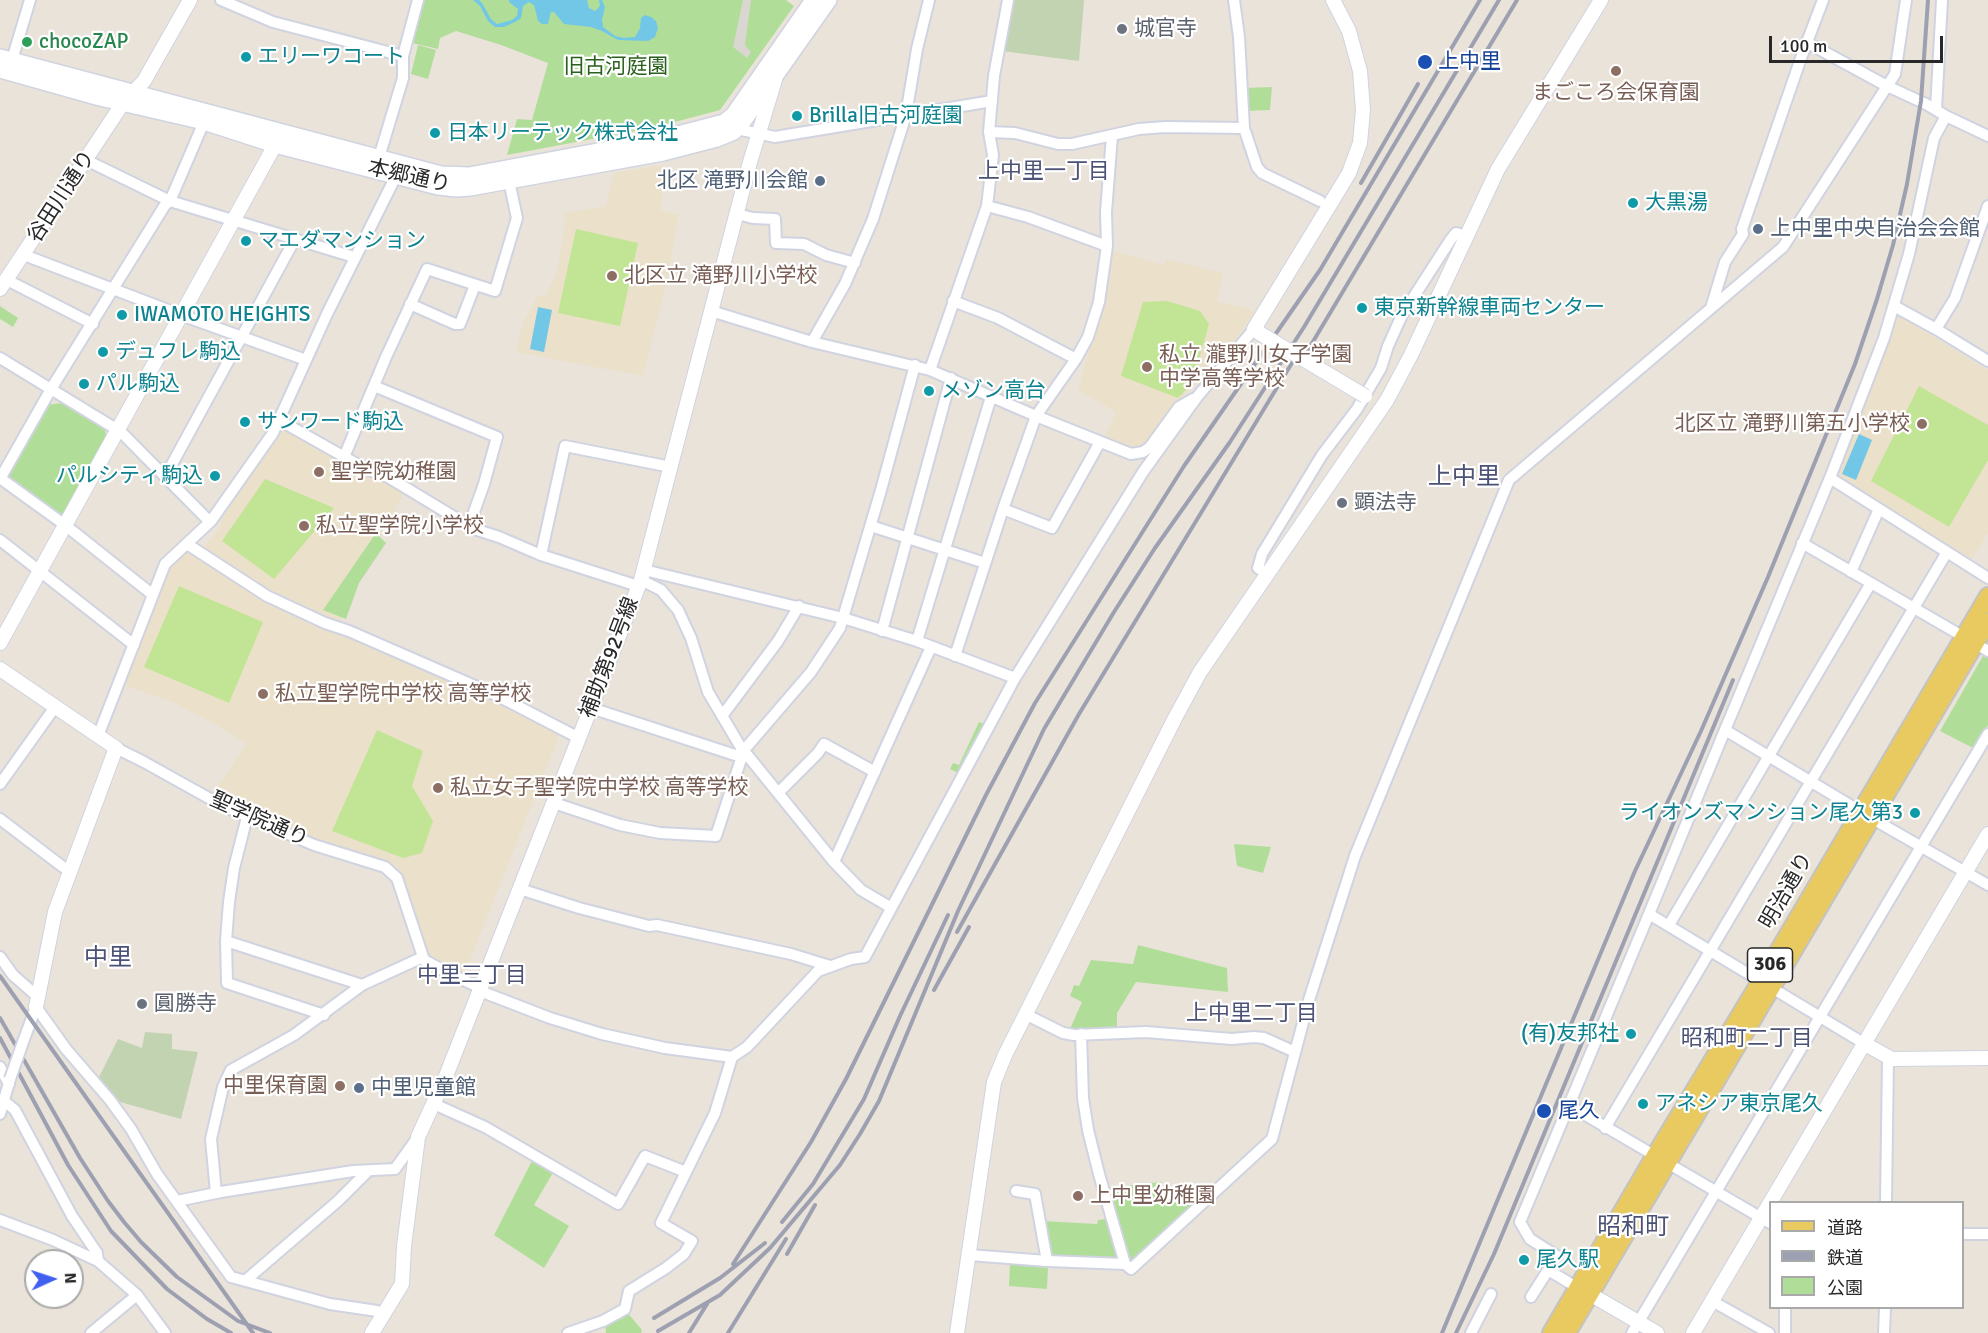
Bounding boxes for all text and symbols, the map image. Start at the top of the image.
place label: 城官寺 [1134,16,1197,42]
marker: 城官寺 [1115,22,1129,36]
scale bar [1772,24,1946,62]
place label: chocoZAP [39,29,129,55]
marker: chocoZAP [20,35,34,49]
text: 100 m [1780,35,1827,57]
place label: エリーワコート [258,44,405,70]
place label: 上中里 [1438,49,1501,75]
marker: エリーワコート [239,50,253,64]
marker: 上中里 [1416,53,1434,71]
park label: 旧古河庭園 [564,54,668,80]
marker: まごころ会保育園 [1609,64,1623,78]
place label: まごころ会保育園 [1532,80,1700,106]
place label: Brilla旧古河庭園 [809,103,963,129]
marker: Brilla旧古河庭園 [790,109,804,123]
place label: 日本リーテック株式会社 [447,120,678,146]
marker: 日本リーテック株式会社 [428,126,442,140]
street label: 谷田川通り [23,146,101,248]
street label: 本郷通り [365,155,453,199]
district label: 上中里一丁目 [978,159,1110,185]
place label: 北区 滝野川会館 [656,168,808,194]
marker: 北区 滝野川会館 [813,174,827,188]
place label: 大黒湯 [1645,190,1708,216]
marker: 大黒湯 [1626,196,1640,210]
place label: 上中里中央自治会会館 [1770,216,1980,242]
marker: 上中里中央自治会会館 [1751,222,1765,236]
place label: マエダマンション [258,228,426,254]
marker: マエダマンション [239,234,253,248]
place label: 北区立 滝野川小学校 [624,263,818,289]
marker: 北区立 滝野川小学校 [605,269,619,283]
place label: 東京新幹線車両センター [1374,295,1605,321]
marker: 東京新幹線車両センター [1355,301,1369,315]
place label: IWAMOTO HEIGHTS [134,302,311,328]
marker: IWAMOTO HEIGHTS [115,308,129,322]
place label: デュフレ駒込 [115,339,241,365]
place label: 私立 瀧野川女子学園 中学高等学校 [1159,342,1353,392]
marker: デュフレ駒込 [96,345,110,359]
marker: 私立 瀧野川女子学園 中学高等学校 [1140,360,1154,374]
place label: パル駒込 [96,371,180,397]
marker: パル駒込 [77,377,91,391]
place label: メゾン高台 [941,378,1046,404]
marker: メゾン高台 [922,384,936,398]
place label: サンワード駒込 [257,409,404,435]
place label: 北区立 滝野川第五小学校 [1674,411,1910,437]
marker: サンワード駒込 [238,415,252,429]
marker: 北区立 滝野川第五小学校 [1915,417,1929,431]
place label: 聖学院幼稚園 [331,459,457,485]
place label: パルシティ駒込 [56,463,203,489]
district label: 上中里 [1428,464,1500,492]
marker: 聖学院幼稚園 [312,465,326,479]
marker: パルシティ駒込 [208,469,222,483]
place label: 顕法寺 [1354,490,1417,516]
marker: 顕法寺 [1335,496,1349,510]
place label: 私立聖学院小学校 [316,513,484,539]
marker: 私立聖学院小学校 [297,519,311,533]
street label: 補助第92号線 [575,594,645,722]
place label: 私立聖学院中学校 高等学校 [275,681,532,707]
marker: 私立聖学院中学校 高等学校 [256,687,270,701]
place label: 私立女子聖学院中学校 高等学校 [450,775,749,801]
marker: 私立女子聖学院中学校 高等学校 [431,781,445,795]
street label: 聖学院通り [206,787,312,853]
place label: ライオンズマンション尾久第3 [1619,800,1903,826]
marker: ライオンズマンション尾久第3 [1908,806,1922,820]
street label: 明治通り [1755,848,1819,934]
district label: 中里 [84,945,132,973]
road number: 306 [1748,948,1792,982]
district label: 中里三丁目 [417,963,527,989]
place label: 圓勝寺 [154,991,217,1017]
marker: 圓勝寺 [135,997,149,1011]
district label: 上中里二丁目 [1186,1001,1318,1027]
place label: (有)友邦社 [1521,1021,1619,1047]
district label: 昭和町二丁目 [1681,1026,1813,1052]
marker: (有)友邦社 [1624,1027,1638,1041]
place label: 中里保育園 [223,1073,328,1099]
place label: 中里児童館 [371,1075,476,1101]
marker: 中里保育園 [333,1079,347,1093]
marker: 中里児童館 [352,1081,366,1095]
place label: アネシア東京尾久 [1655,1091,1823,1117]
marker: アネシア東京尾久 [1636,1097,1650,1111]
place label: 尾久 [1558,1098,1600,1124]
marker: 尾久 [1535,1102,1553,1120]
place label: 上中里幼稚園 [1090,1183,1216,1209]
marker: 上中里幼稚園 [1071,1189,1085,1203]
legend [1769,1201,1964,1309]
district label: 昭和町 [1597,1214,1669,1242]
text: 道路 [1827,1217,1863,1239]
place label: 尾久駅 [1536,1247,1599,1273]
text: 鉄道 [1827,1247,1863,1269]
north arrow [24,1249,84,1309]
marker: 尾久駅 [1517,1253,1531,1267]
text: N [60,1272,80,1284]
text: 公園 [1827,1277,1863,1299]

